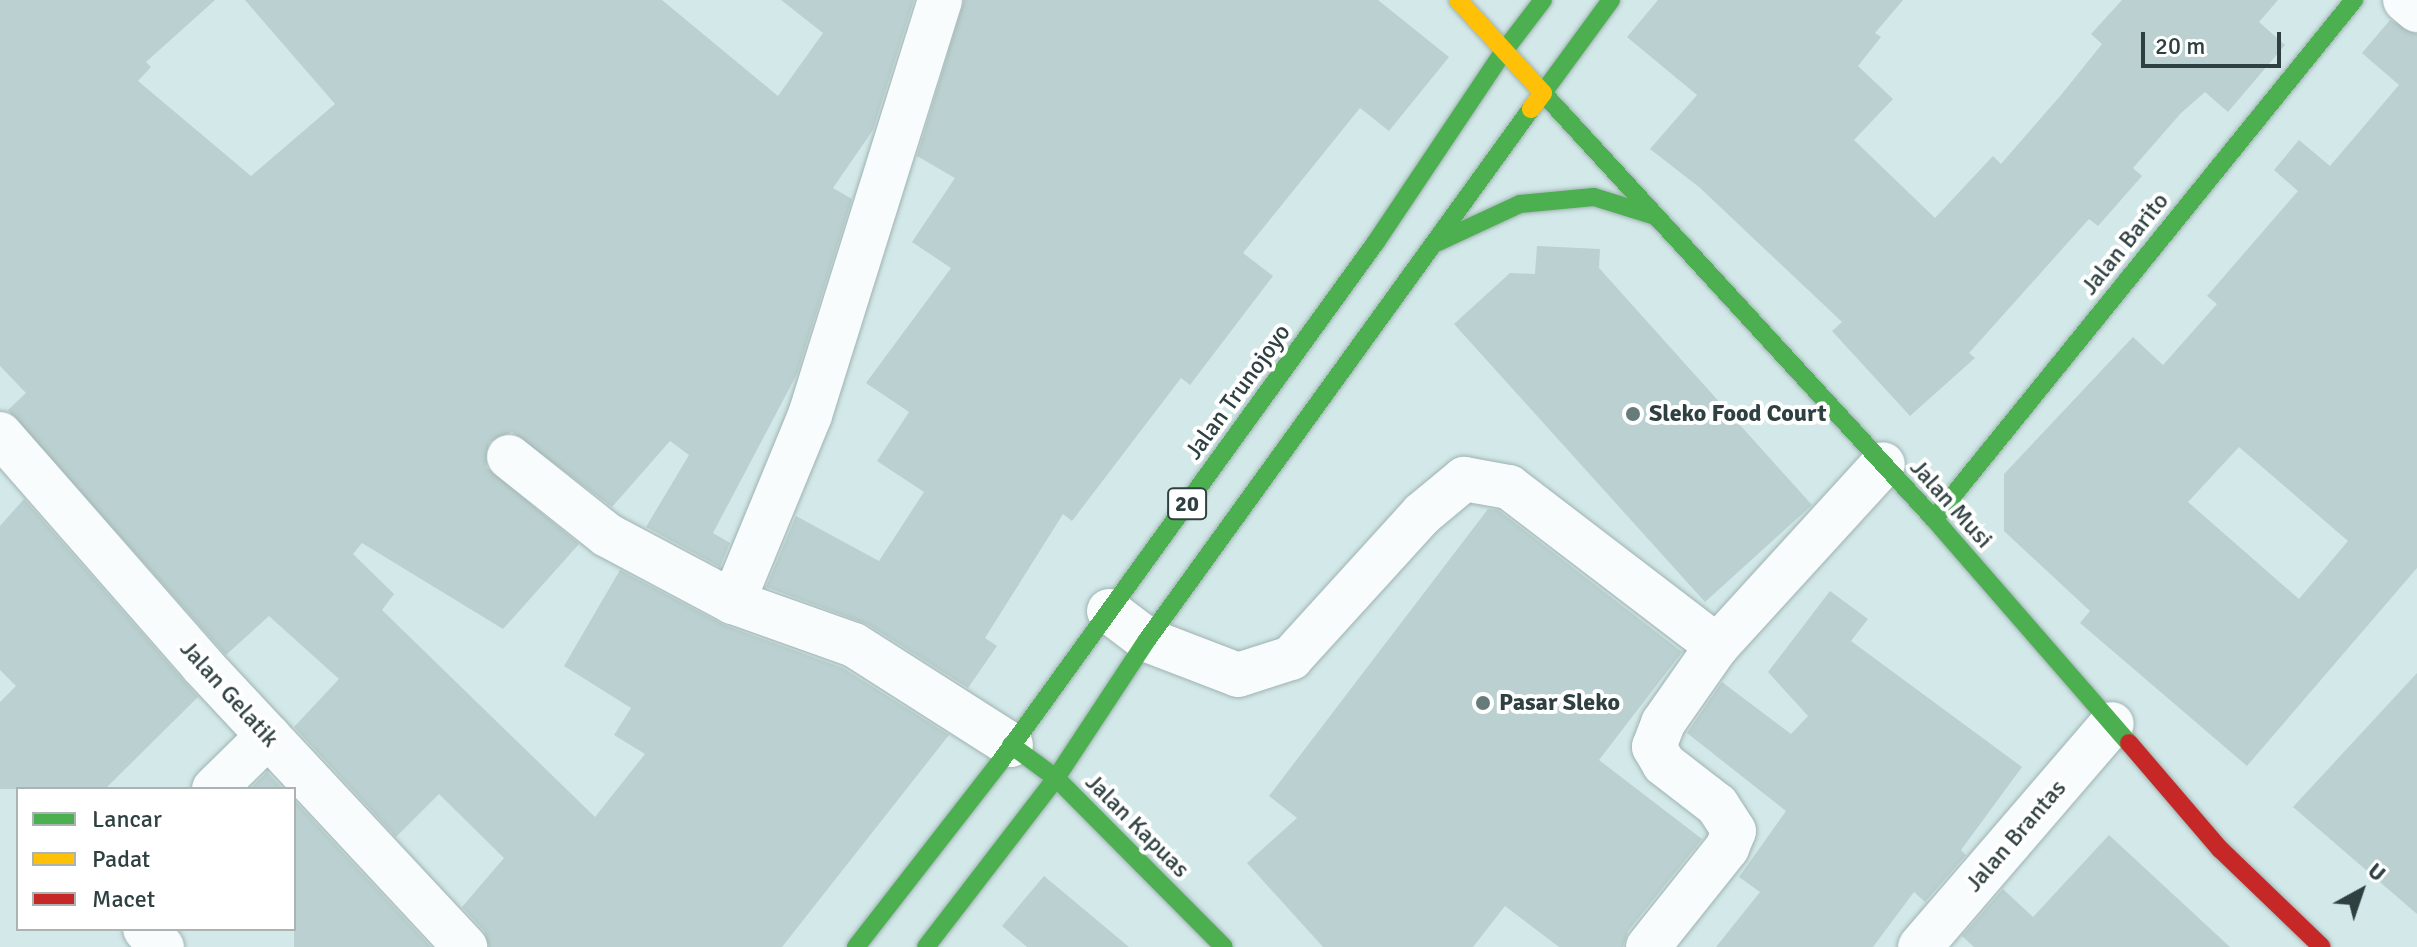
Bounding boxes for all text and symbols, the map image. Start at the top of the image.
scale bar [2145,16,2285,66]
text: 20 m [2155,31,2205,61]
street label: Jalan Barito [2075,187,2175,301]
street label: Jalan Trunojoyo [1179,319,1297,465]
place label: Sleko Food Court [1649,400,1826,428]
marker: Sleko Food Court [1624,405,1642,423]
street label: Jalan Musi [1904,454,1998,554]
road number: 20 [1167,486,1207,522]
street label: Jalan Gelatik [174,635,284,753]
place label: Pasar Sleko [1499,689,1620,717]
marker: Pasar Sleko [1474,694,1492,712]
street label: Jalan Kapuas [1079,768,1195,884]
street label: Jalan Brantas [1960,774,2072,898]
legend [16,787,296,931]
text: Lancar [92,804,162,834]
text: Padat [92,844,150,874]
north arrow [2321,851,2401,931]
text: U [2362,857,2391,887]
text: Macet [92,884,155,914]

